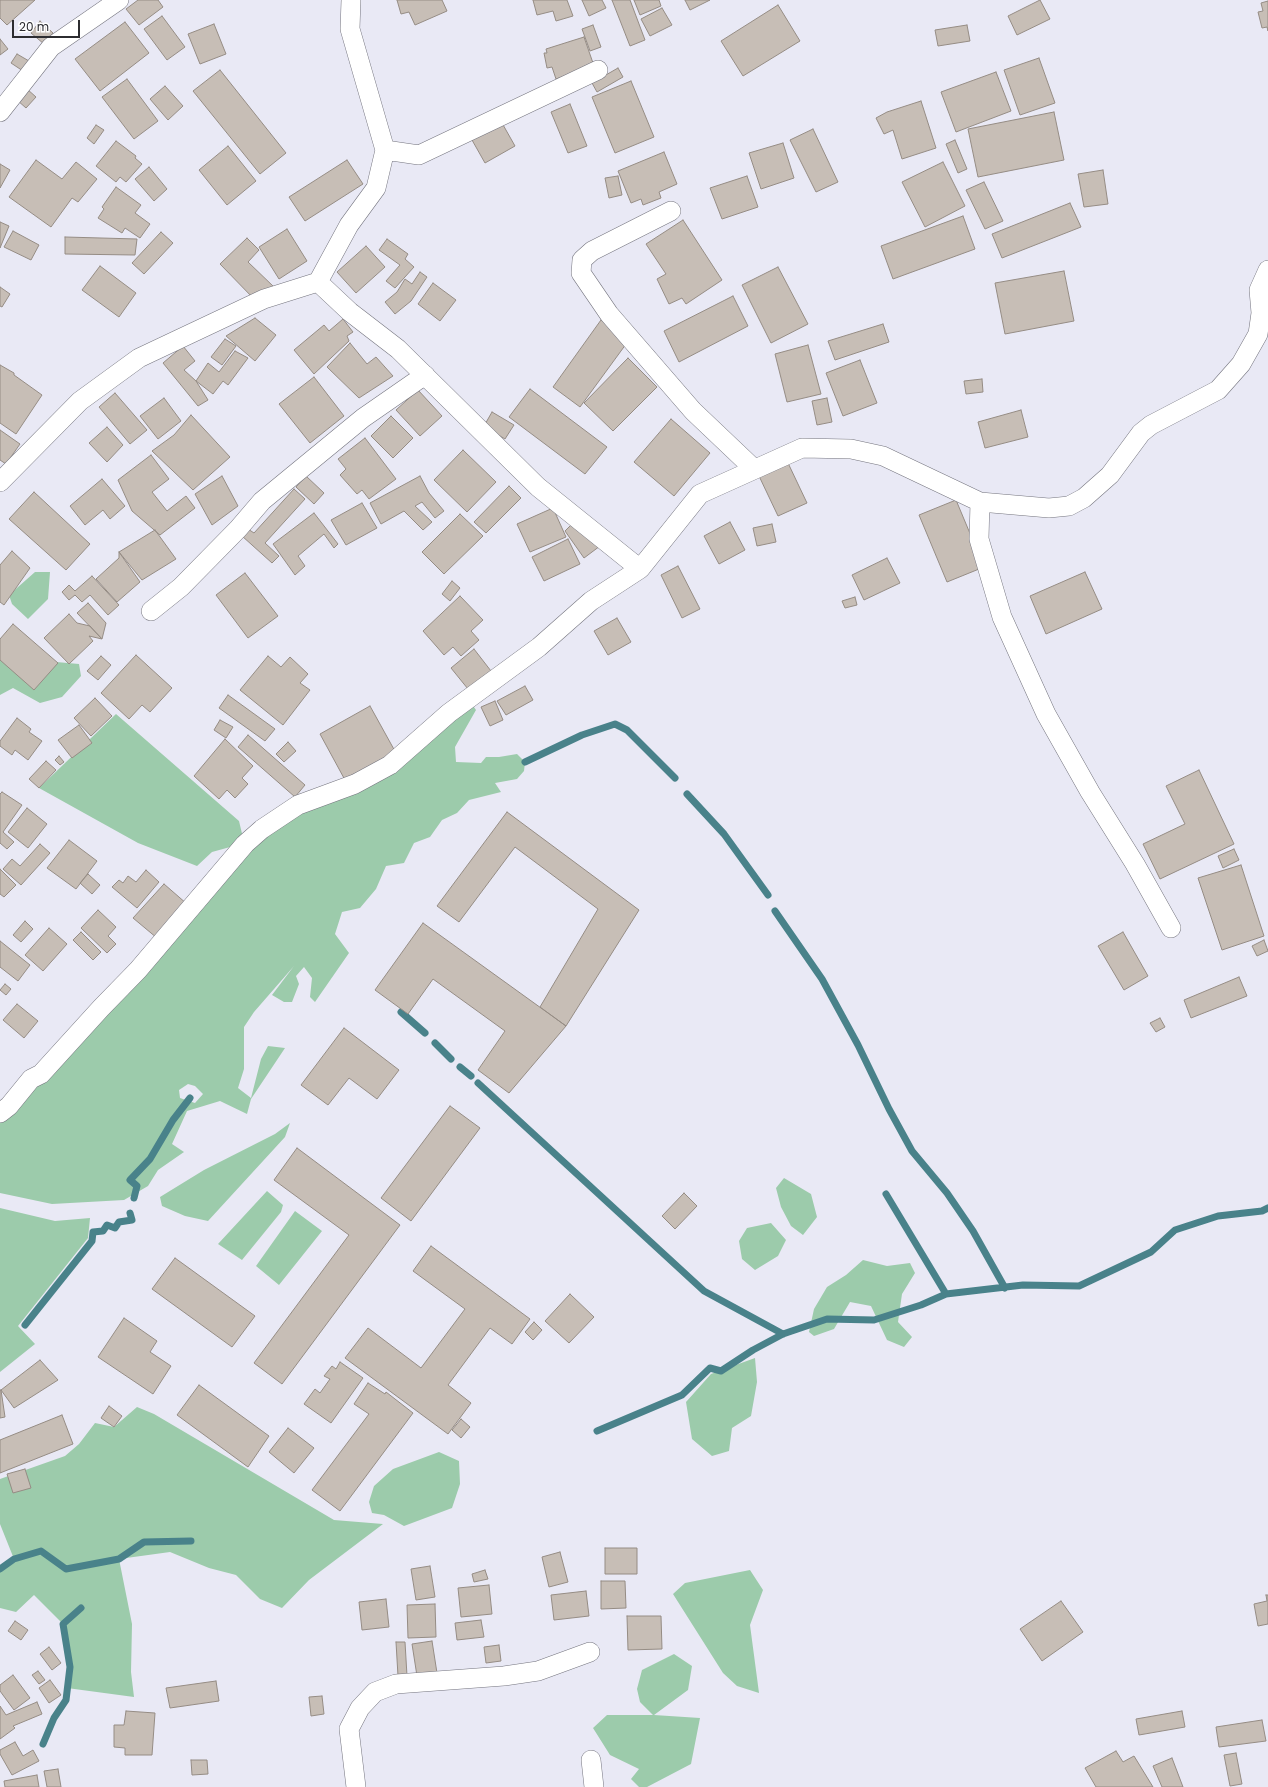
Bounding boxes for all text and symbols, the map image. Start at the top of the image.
scale bar [14,12,82,38]
text: 20 m [19,18,49,35]

